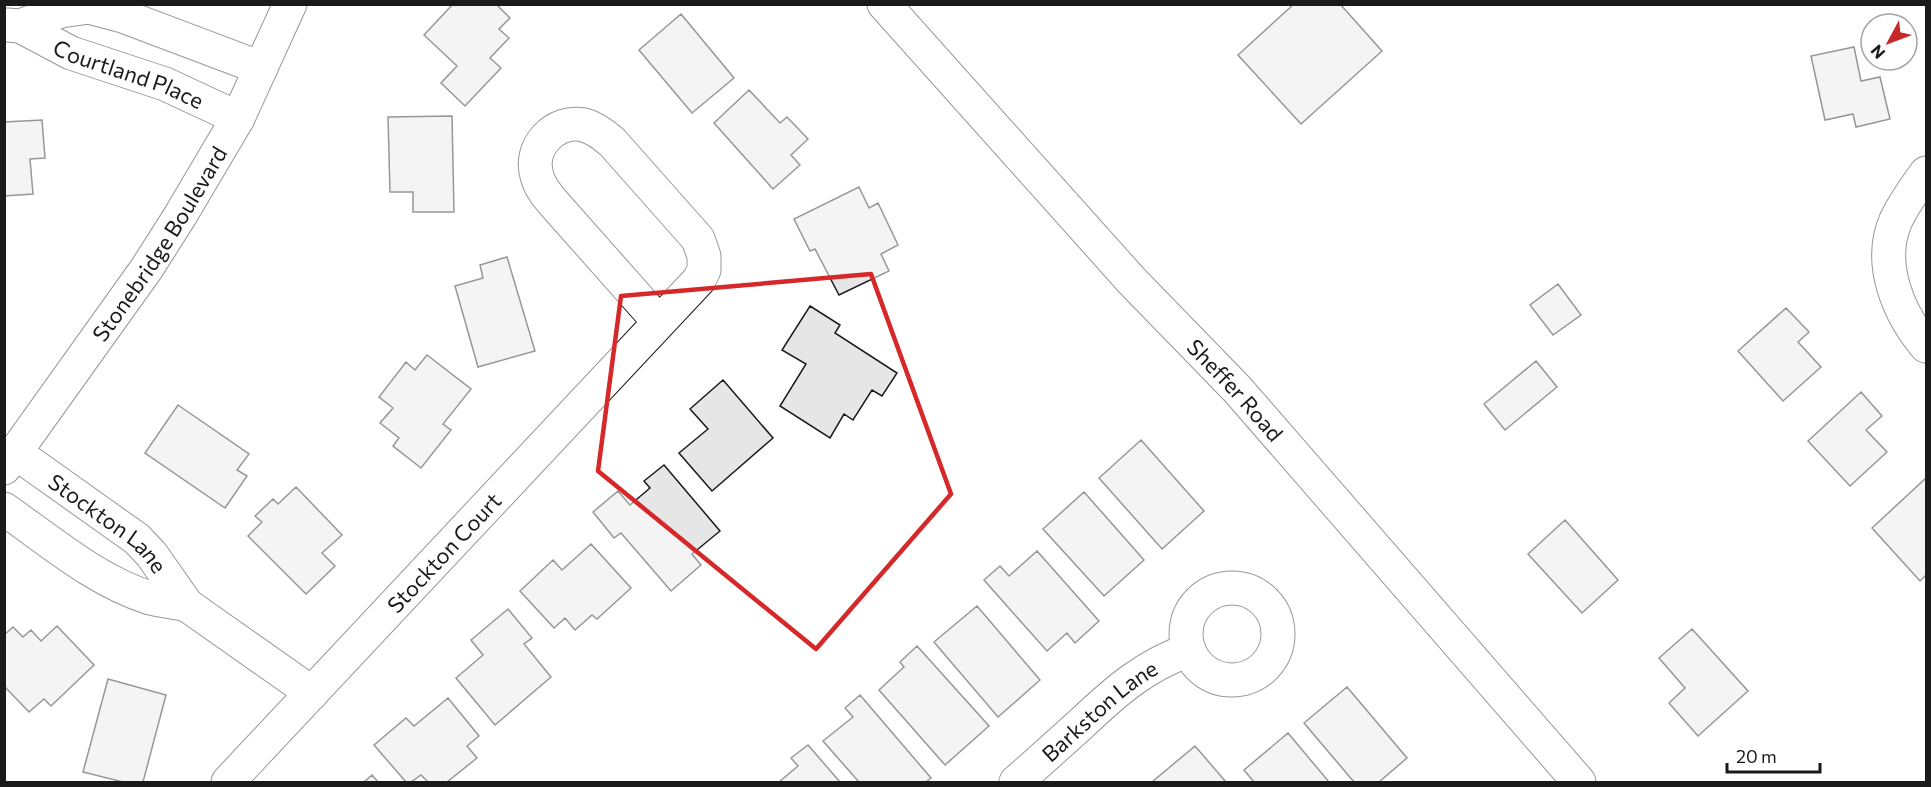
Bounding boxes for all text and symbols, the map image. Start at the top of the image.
north arrow [1859,12,1919,72]
street label: Courtland Place [49,33,208,114]
text: N [1866,41,1888,63]
street label: Stonebridge Boulevard [86,141,232,346]
street label: Sheffer Road [1182,333,1289,446]
street label: Stockton Lane [44,467,173,577]
street label: Stockton Court [381,487,506,618]
street label: Barkston Lane [1036,654,1162,767]
scale bar [1727,736,1820,774]
text: 20 m [1736,745,1777,767]

